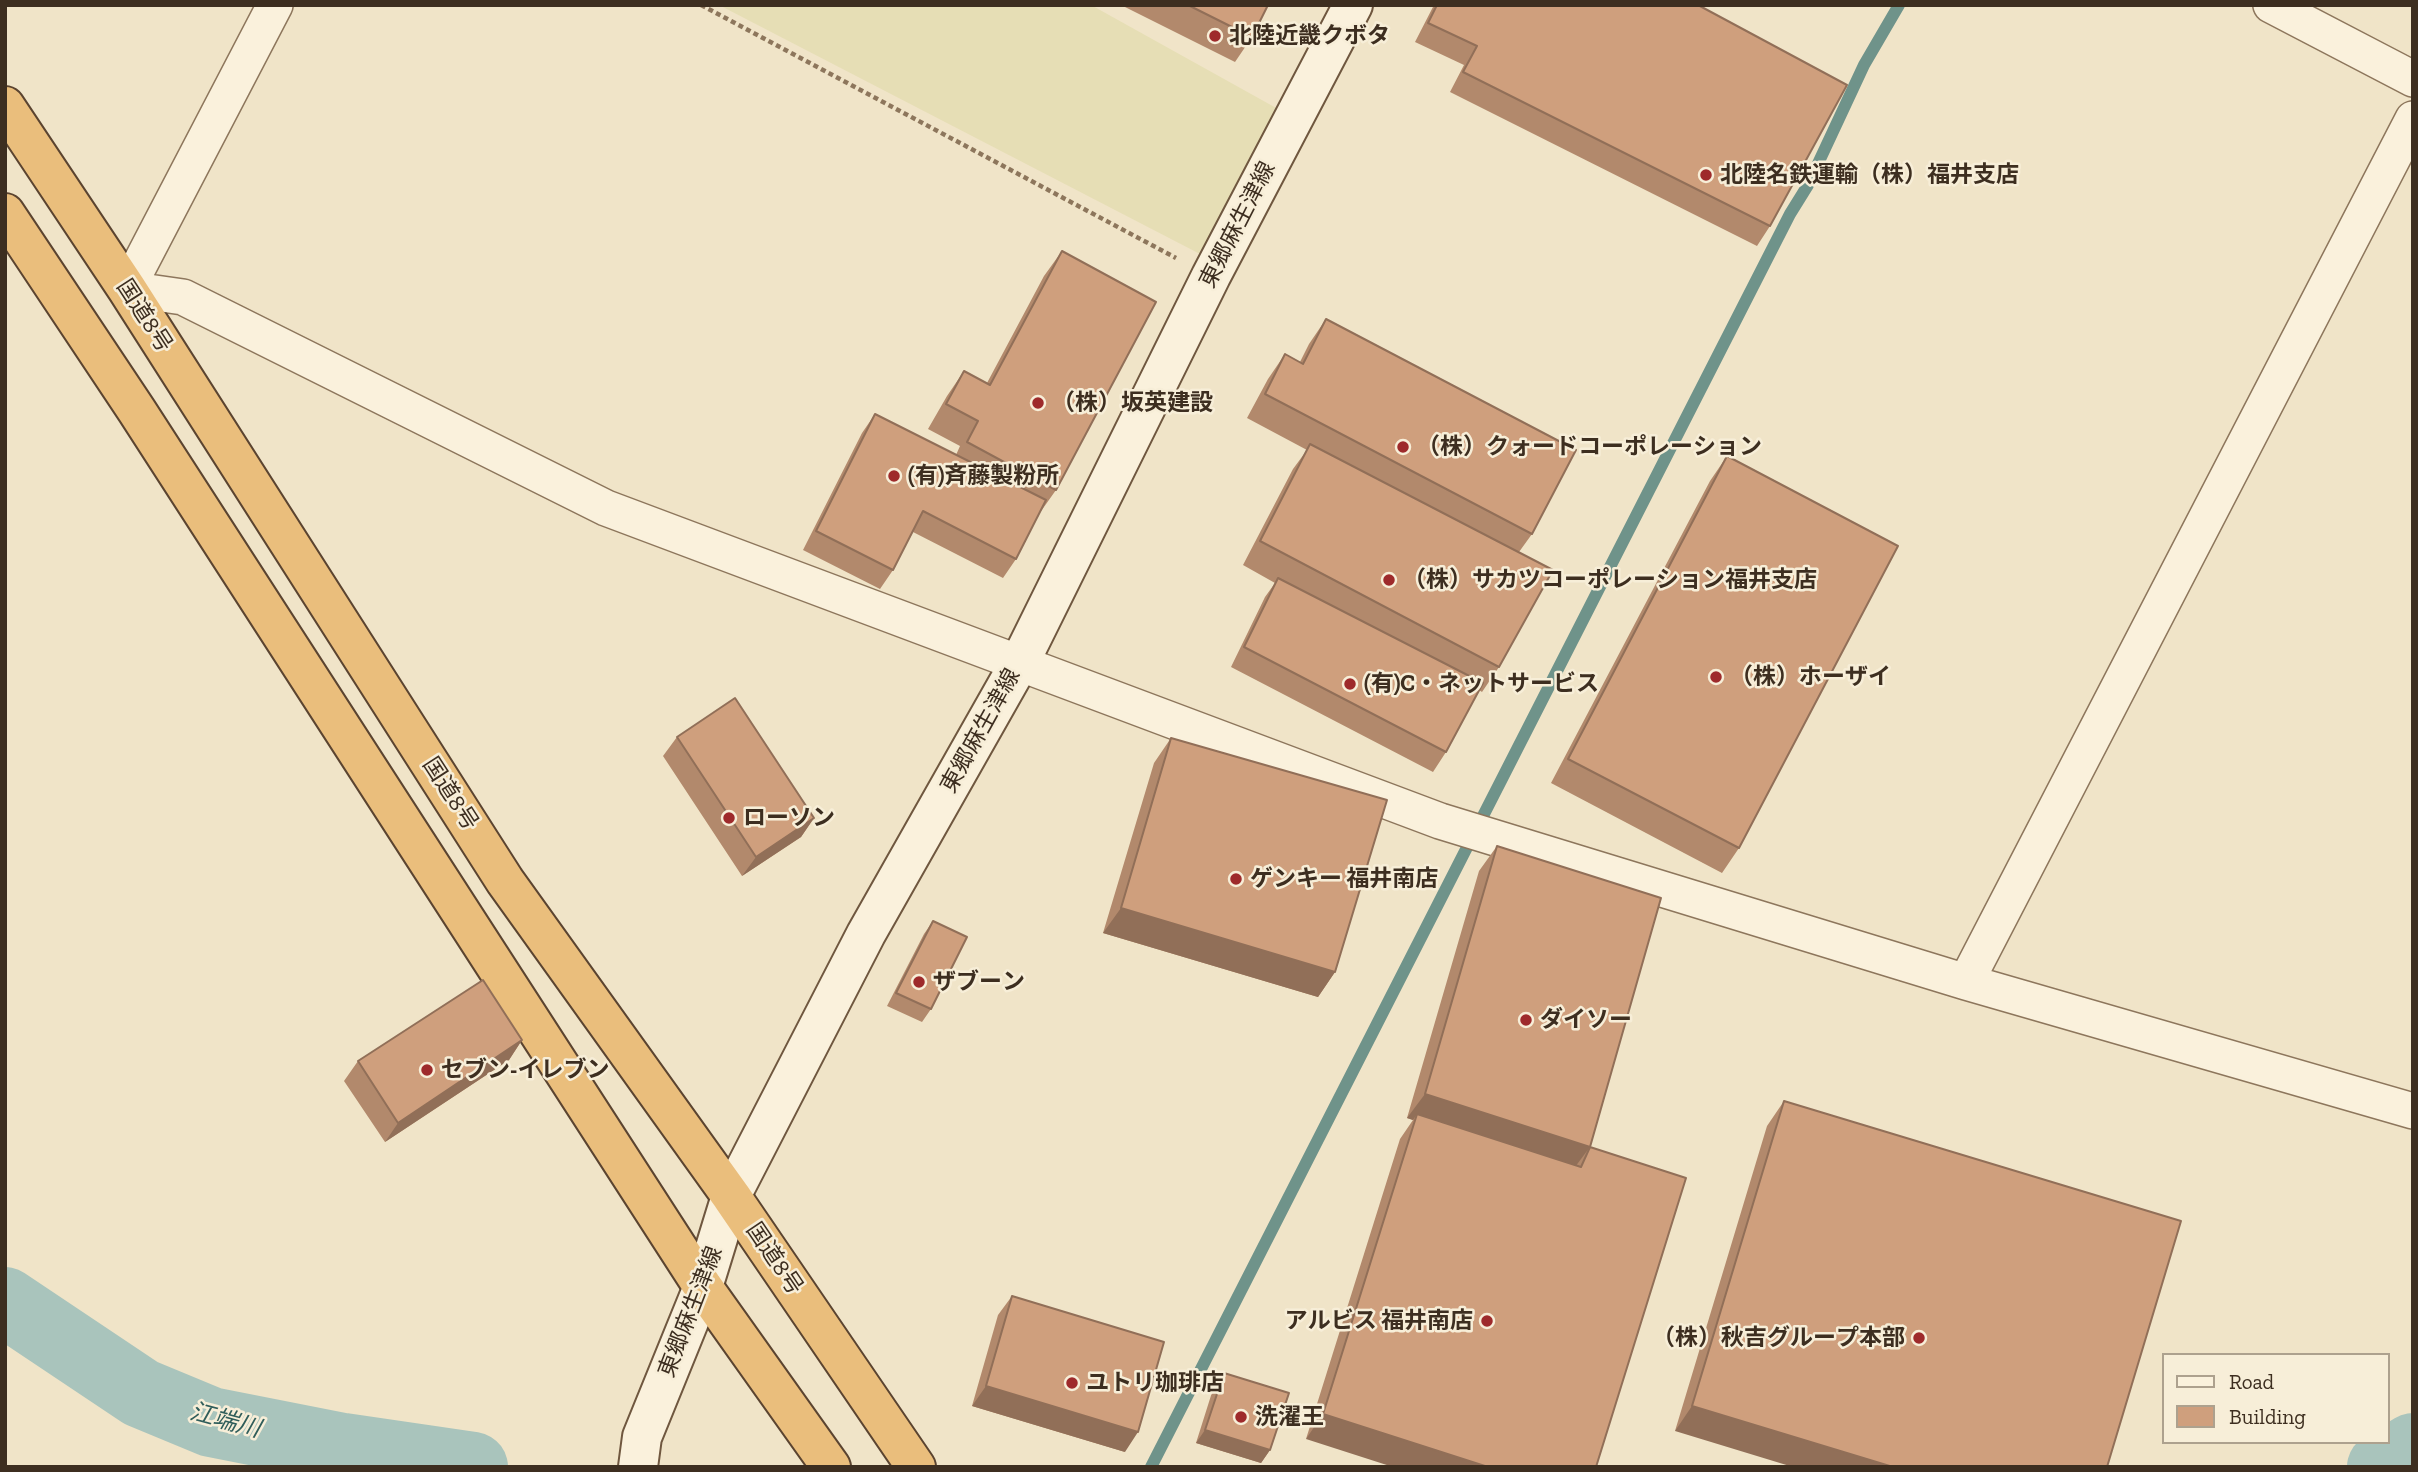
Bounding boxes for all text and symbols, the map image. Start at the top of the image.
place label: 北陸近畿クボタ [1229,22,1390,50]
marker: 北陸近畿クボタ [1207,28,1223,44]
street label: 東郷麻生津線 [1194,157,1282,293]
place label: 北陸名鉄運輸（株）福井支店 [1720,161,2019,189]
marker: 北陸名鉄運輸（株）福井支店 [1698,167,1714,183]
street label: 国道8号 [110,274,178,358]
place label: （株）坂英建設 [1052,389,1213,417]
marker: （株）坂英建設 [1030,395,1046,411]
place label: （株）クォードコーポレーション [1417,433,1762,461]
marker: （株）クォードコーポレーション [1395,439,1411,455]
place label: (有)斉藤製粉所 [908,462,1059,490]
marker: (有)斉藤製粉所 [886,468,902,484]
place label: （株）サカツコーポレーション福井支店 [1403,566,1817,594]
marker: （株）サカツコーポレーション福井支店 [1381,572,1397,588]
place label: （株）ホーザイ [1730,663,1891,691]
street label: 東郷麻生津線 [935,664,1027,798]
marker: （株）ホーザイ [1708,669,1724,685]
place label: (有)C・ネットサービス [1364,670,1599,698]
marker: (有)C・ネットサービス [1342,676,1358,692]
street label: 国道8号 [416,752,484,836]
place label: ローソン [743,804,835,832]
marker: ローソン [721,810,737,826]
place label: ゲンキー 福井南店 [1250,865,1438,893]
marker: ゲンキー 福井南店 [1228,871,1244,887]
place label: ザブーン [933,968,1025,996]
marker: ザブーン [911,974,927,990]
place label: ダイソー [1540,1006,1632,1034]
marker: ダイソー [1518,1012,1534,1028]
place label: セブン-イレブン [441,1056,609,1084]
marker: セブン-イレブン [419,1062,435,1078]
street label: 国道8号 [740,1218,808,1300]
street label: 東郷麻生津線 [653,1243,729,1381]
place label: アルビス 福井南店 [1285,1307,1473,1335]
marker: アルビス 福井南店 [1479,1313,1495,1329]
place label: （株）秋吉グループ本部 [1652,1324,1905,1352]
marker: （株）秋吉グループ本部 [1911,1330,1927,1346]
legend [2162,1353,2390,1444]
place label: ユトリ珈琲店 [1086,1369,1224,1397]
text: Road [2229,1369,2274,1394]
marker: ユトリ珈琲店 [1064,1375,1080,1391]
water label: 江端川 [186,1398,264,1444]
place label: 洗濯王 [1255,1403,1324,1431]
text: Building [2229,1404,2306,1429]
marker: 洗濯王 [1233,1409,1249,1425]

